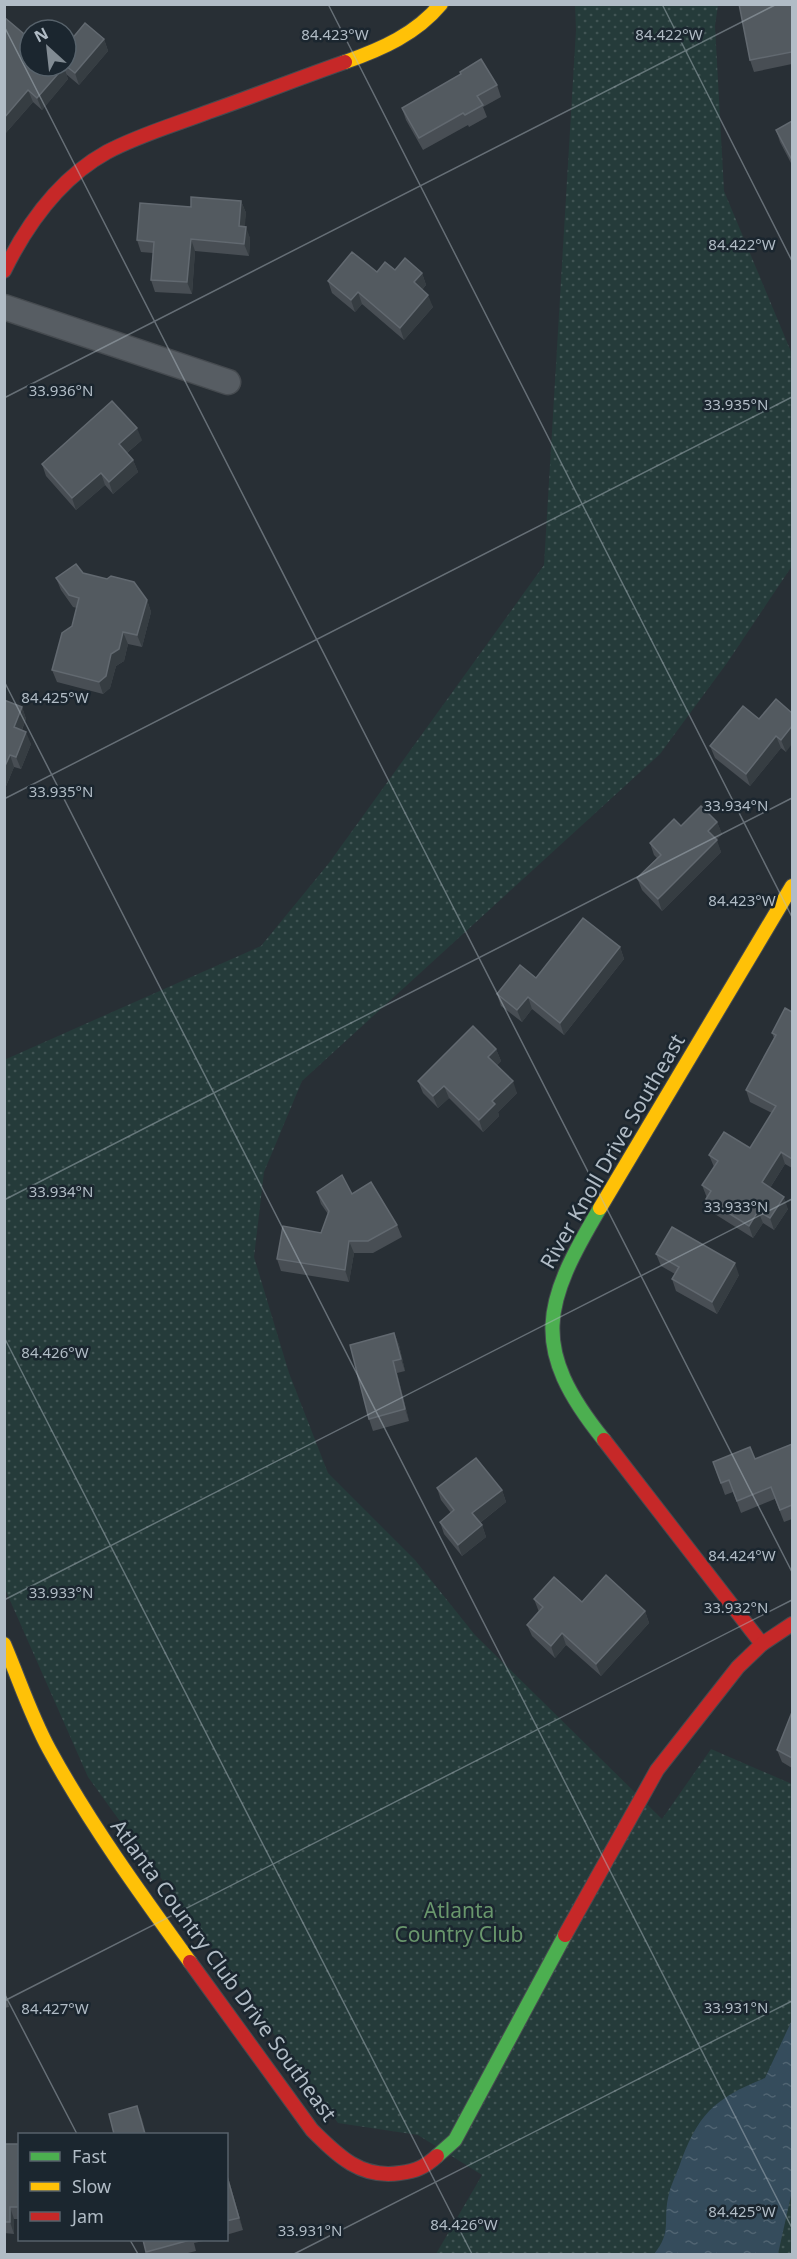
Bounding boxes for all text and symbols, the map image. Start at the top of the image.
north arrow [18,18,78,78]
text: N [30,22,52,47]
text: 84.423°W [301,24,369,44]
text: 84.422°W [635,24,703,44]
text: 84.422°W [708,234,776,254]
text: 33.936°N [29,380,93,400]
text: 33.935°N [704,394,768,414]
text: 84.425°W [21,687,89,707]
text: 33.935°N [29,781,93,801]
text: 33.934°N [704,795,768,815]
text: 84.423°W [708,890,776,910]
street label: River Knoll Drive Southeast [533,1028,691,1273]
text: 33.934°N [29,1181,93,1201]
text: 33.933°N [704,1196,768,1216]
text: 84.426°W [21,1342,89,1362]
text: 84.424°W [708,1545,776,1565]
text: 33.933°N [29,1582,93,1602]
text: 33.932°N [704,1597,768,1617]
street label: Atlanta Country Club Drive Southeast [105,1813,343,2127]
park label: Atlanta Country Club [395,1896,523,1948]
text: 33.931°N [704,1997,768,2017]
text: 84.427°W [21,1998,89,2018]
legend [18,2133,228,2241]
text: Fast [72,2144,107,2168]
text: Slow [72,2174,111,2198]
text: 84.425°W [708,2201,776,2221]
text: Jam [70,2204,104,2228]
text: 84.426°W [430,2214,498,2234]
text: 33.931°N [278,2220,342,2240]

